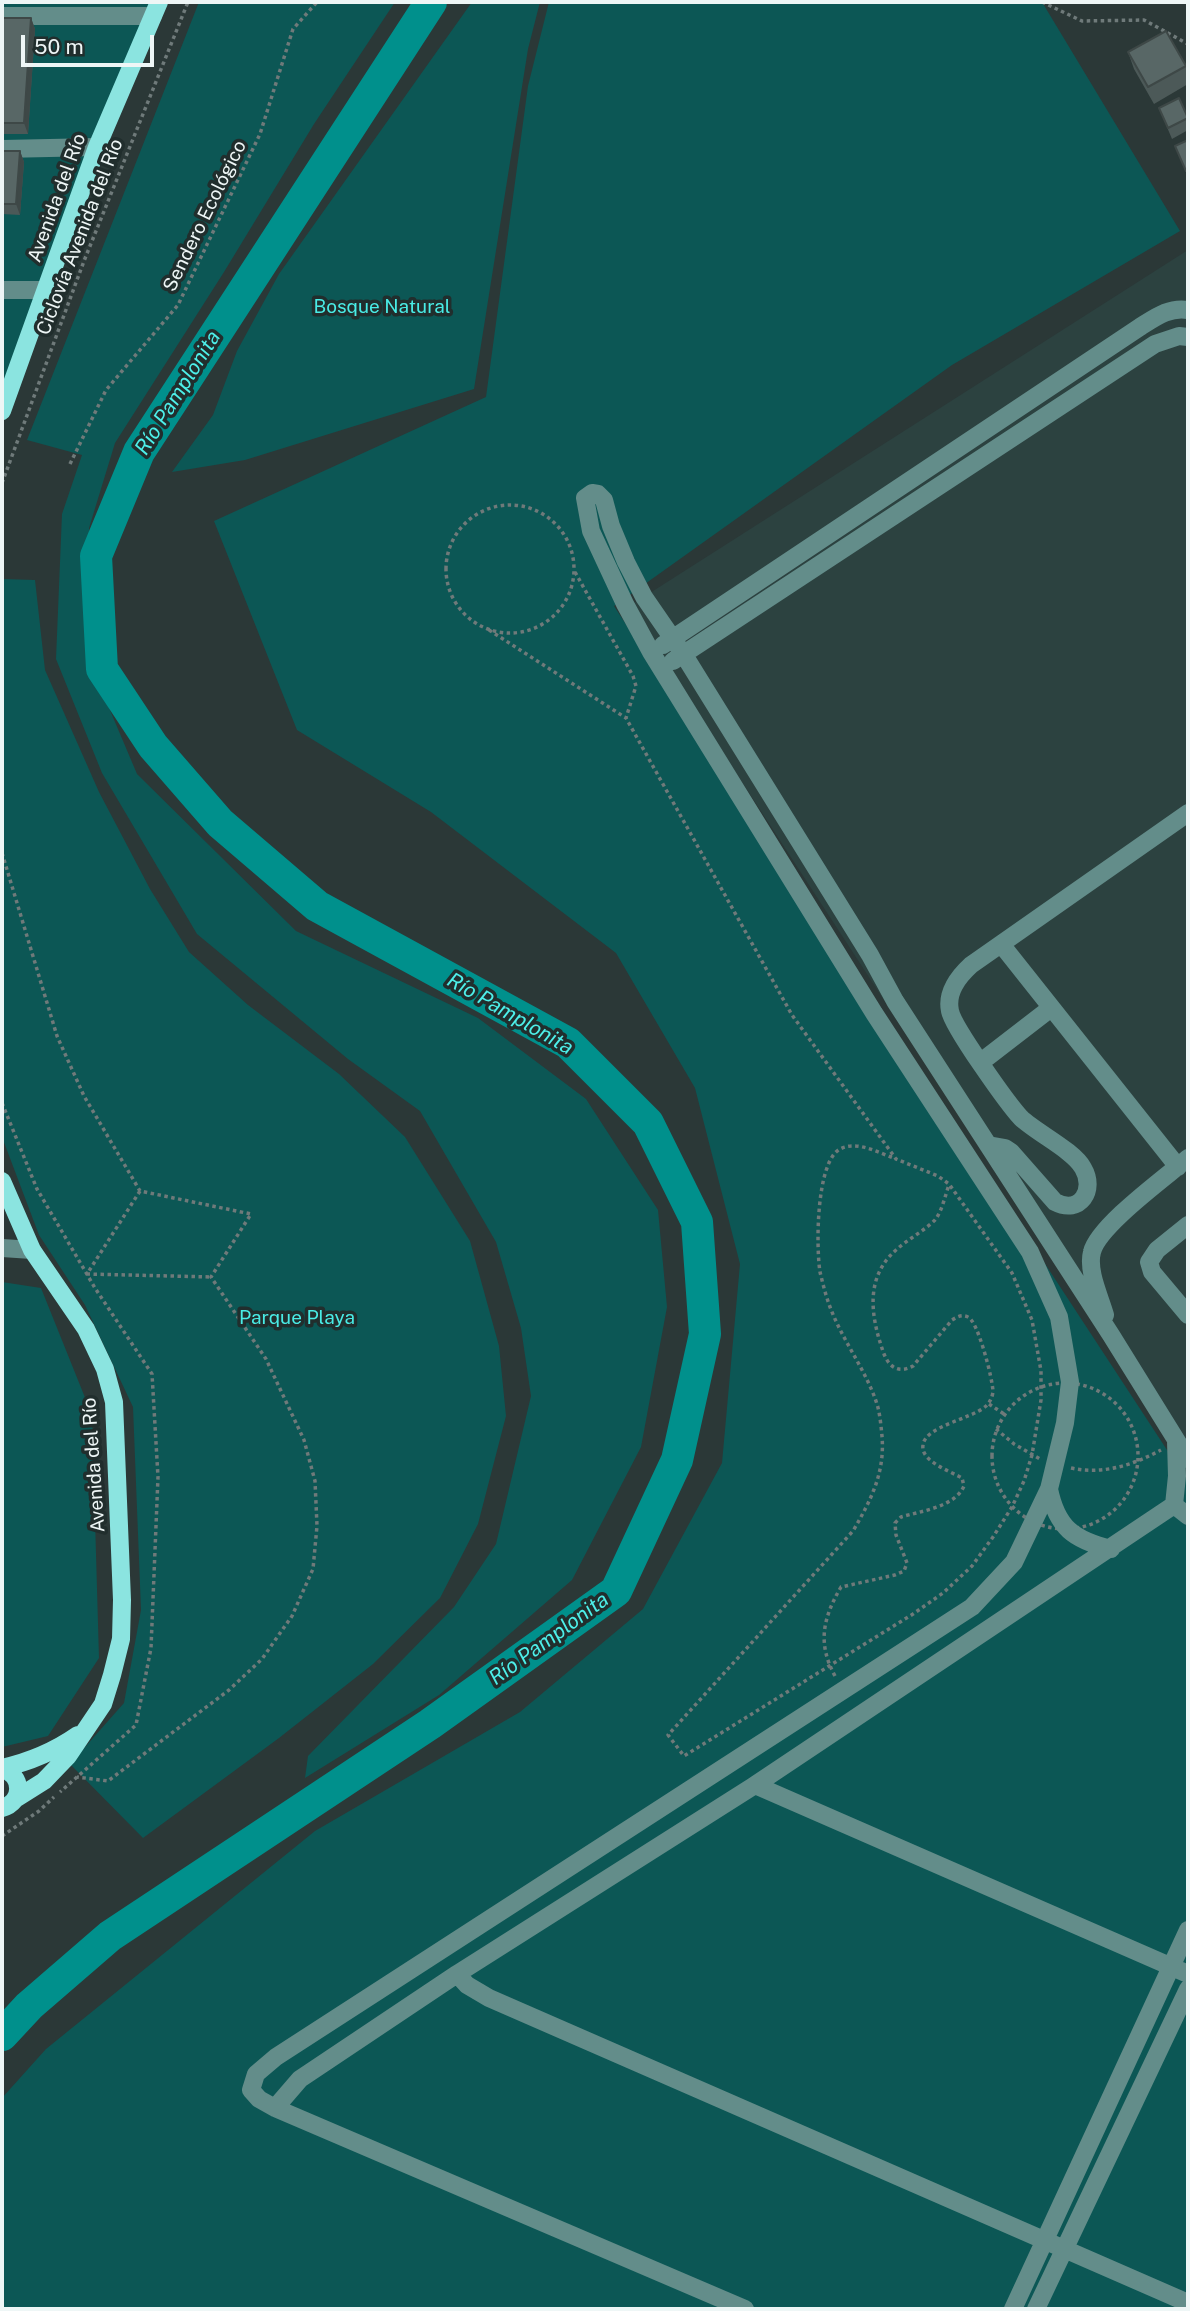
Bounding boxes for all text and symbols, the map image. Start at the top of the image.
scale bar [24,21,158,65]
text: 50 m [34,34,84,59]
street label: Avenida del Río [23,131,91,265]
street label: Ciclovía Avenida del Río [32,136,128,338]
street label: Sendero Ecológico [159,137,251,295]
park label: Bosque Natural [314,296,450,318]
water label: Río Pamplonita [130,326,226,460]
water label: Río Pamplonita [442,968,578,1060]
park label: Parque Playa [239,1307,355,1329]
street label: Avenida del Río [78,1397,110,1533]
water label: Río Pamplonita [484,1587,614,1691]

